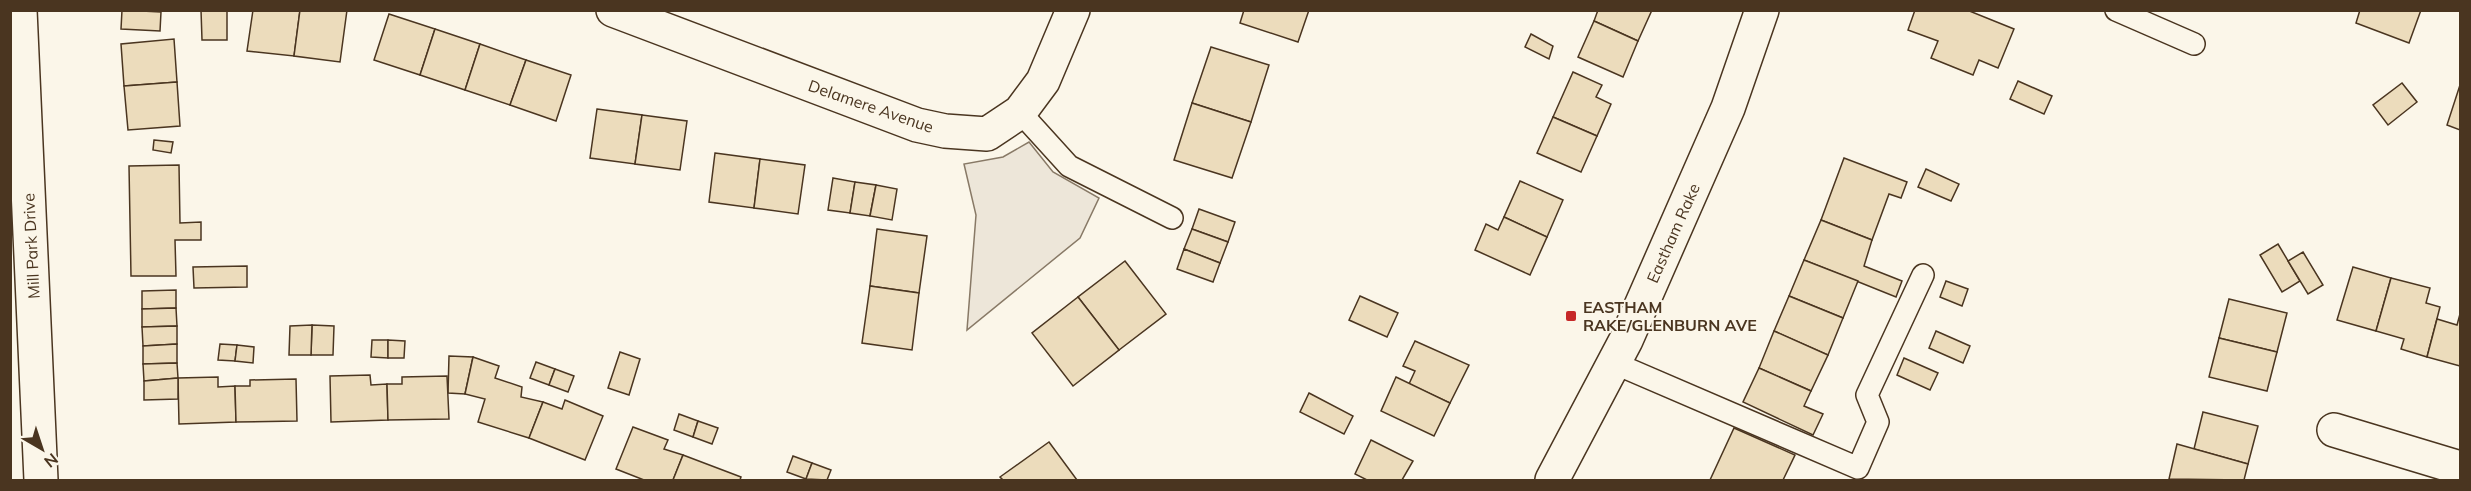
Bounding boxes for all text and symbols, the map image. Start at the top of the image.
street label: Delamere Avenue [806,75,936,137]
street label: Eastham Rake [1642,180,1704,286]
street label: Mill Park Drive [18,193,44,299]
place label: EASTHAM RAKE/GLENBURN AVE [1583,297,1757,335]
marker: EASTHAM RAKE/GLENBURN AVE [1564,309,1578,323]
north arrow [12,419,72,479]
text: N [40,449,62,472]

